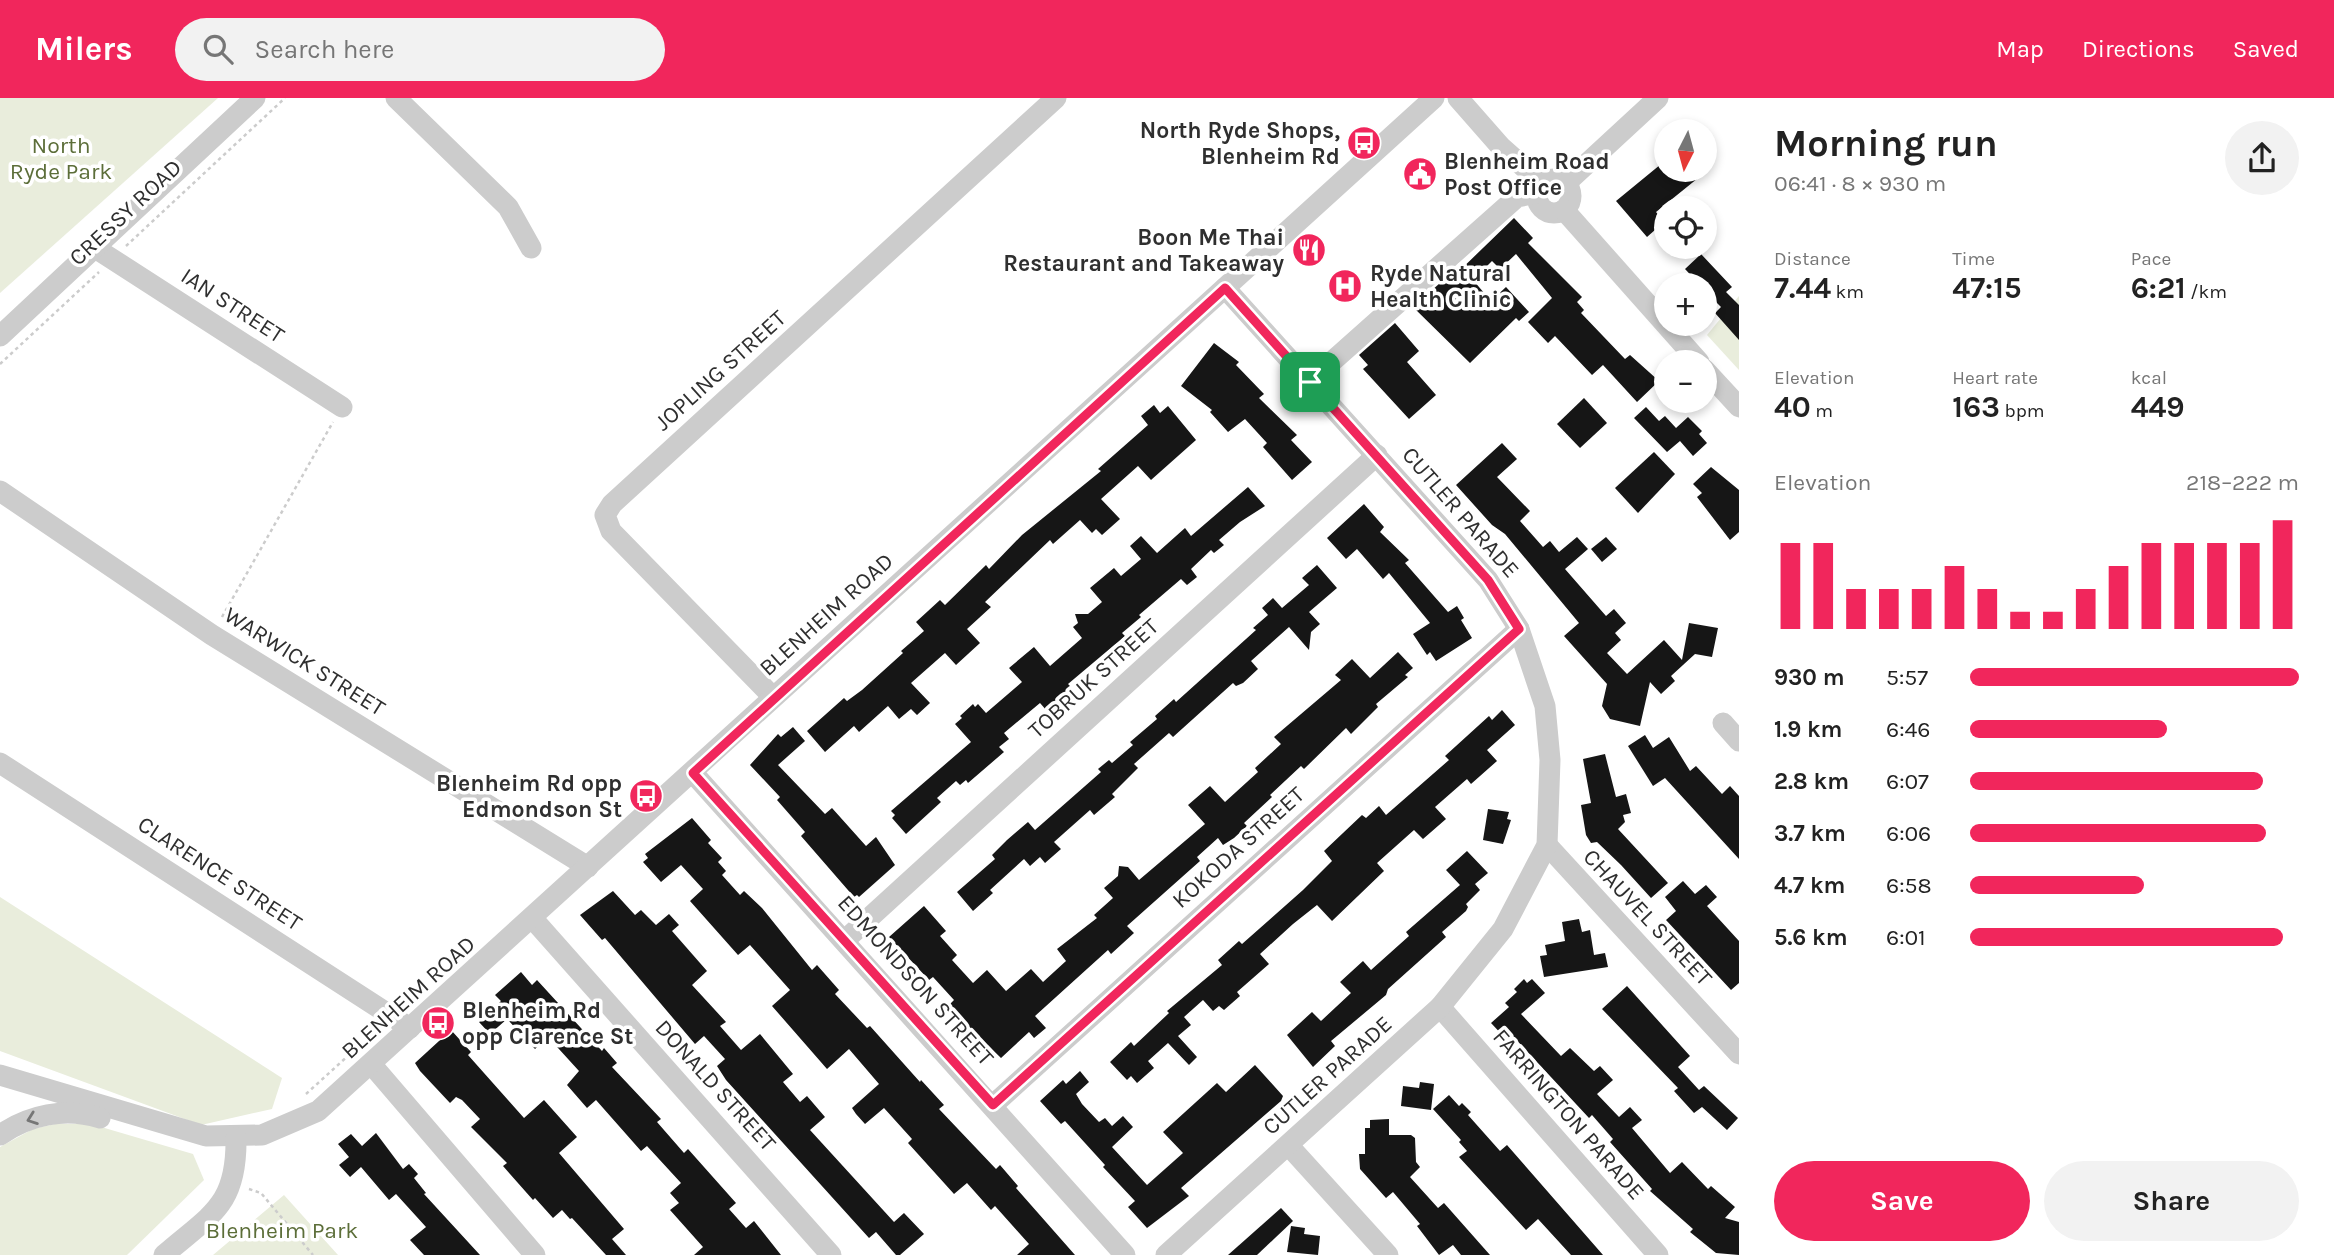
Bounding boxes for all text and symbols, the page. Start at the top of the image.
search box [175,18,665,81]
text: Milers [35,30,133,68]
icon: search [199,30,237,68]
text: Search here [255,34,394,65]
text: Map [1996,35,2044,63]
text: Directions [2082,35,2195,63]
text: Saved [2233,35,2299,63]
place label: North Ryde Shops, Blenheim Rd [1140,117,1340,170]
north arrow [1654,119,1717,182]
map controls [1654,119,1717,413]
text: Morning run [1774,121,1998,166]
button: share [2225,121,2299,195]
bus stop icon: North Ryde Shops, Blenheim Rd [1345,124,1383,162]
park label: North Ryde Park [10,132,112,185]
place label: Blenheim Road Post Office [1444,148,1610,201]
street label: CRESSY ROAD [64,153,187,271]
public building icon: Blenheim Road Post Office [1401,155,1439,193]
text: 06:41 · 8 × 930 m [1774,170,1946,197]
button: locate [1654,196,1717,259]
place label: Boon Me Thai Restaurant and Takeaway [1003,224,1284,277]
restaurant icon: Boon Me Thai Restaurant and Takeaway [1290,231,1328,269]
text: Distance [1774,248,1851,270]
text: Time [1952,248,1995,270]
text: Pace [2131,248,2171,270]
place label: Ryde Natural Health Clinic [1370,260,1511,313]
street label: IAN STREET [176,262,290,349]
hospital icon: Ryde Natural Health Clinic [1326,267,1364,305]
text: 7.44 [1774,270,1831,306]
text: 47:15 [1952,270,2021,306]
text: 6:21 [2131,270,2186,306]
button: + [1654,273,1717,336]
text: km [1831,281,1864,303]
text: /km [2186,281,2227,303]
street label: JOPLING STREET [649,304,792,436]
button: − [1654,350,1717,413]
pin [1280,352,1340,412]
icon: arrive [1291,363,1329,401]
text: Elevation [1774,367,1854,389]
text: Heart rate [1952,367,2038,389]
text: kcal [2131,367,2167,389]
text: 40 [1774,389,1811,425]
text: 163 [1952,389,2000,425]
text: 449 [2131,389,2185,425]
text: m [1811,400,1833,422]
text: bpm [2000,400,2045,422]
street label: CUTLER PARADE [1397,441,1525,583]
text: Elevation [1774,469,1871,496]
text: 218–222 m [2186,469,2299,496]
street label: BLENHEIM ROAD [754,547,899,682]
street label: WARWICK STREET [219,601,391,722]
street label: TOBRUK STREET [1023,612,1164,744]
text: 930 m [1774,664,1845,691]
text: 5:57 [1886,664,1928,691]
text: 1.9 km [1774,716,1842,743]
text: 6:46 [1886,716,1930,743]
text: 2.8 km [1774,768,1849,795]
text: 6:07 [1886,768,1929,795]
place label: Blenheim Rd opp Edmondson St [436,770,622,823]
bus stop icon: Blenheim Rd opp Edmondson St [627,777,665,815]
street label: KOKODA STREET [1167,781,1310,914]
street label: CLARENCE STREET [133,810,307,937]
text: 3.7 km [1774,820,1846,847]
text: 6:06 [1886,820,1931,847]
street label: CHAUVEL STREET [1578,844,1718,991]
text: 4.7 km [1774,872,1845,899]
text: 6:58 [1886,872,1932,899]
street label: EDMONDSON STREET [832,889,1000,1072]
text: 5.6 km [1774,924,1848,951]
text: 6:01 [1886,924,1926,951]
street label: BLENHEIM ROAD [336,930,481,1065]
place label: Blenheim Rd opp Clarence St [462,997,633,1050]
bus stop icon: Blenheim Rd opp Clarence St [419,1004,457,1042]
street label: CUTLER PARADE [1257,1010,1397,1140]
street label: DONALD STREET [650,1014,782,1157]
street label: FARRINGTON PARADE [1487,1024,1650,1205]
one-way arrow [26,1111,38,1125]
button: Save [1774,1161,2030,1241]
button: Share [2044,1161,2299,1241]
park label: Blenheim Park [206,1217,358,1244]

